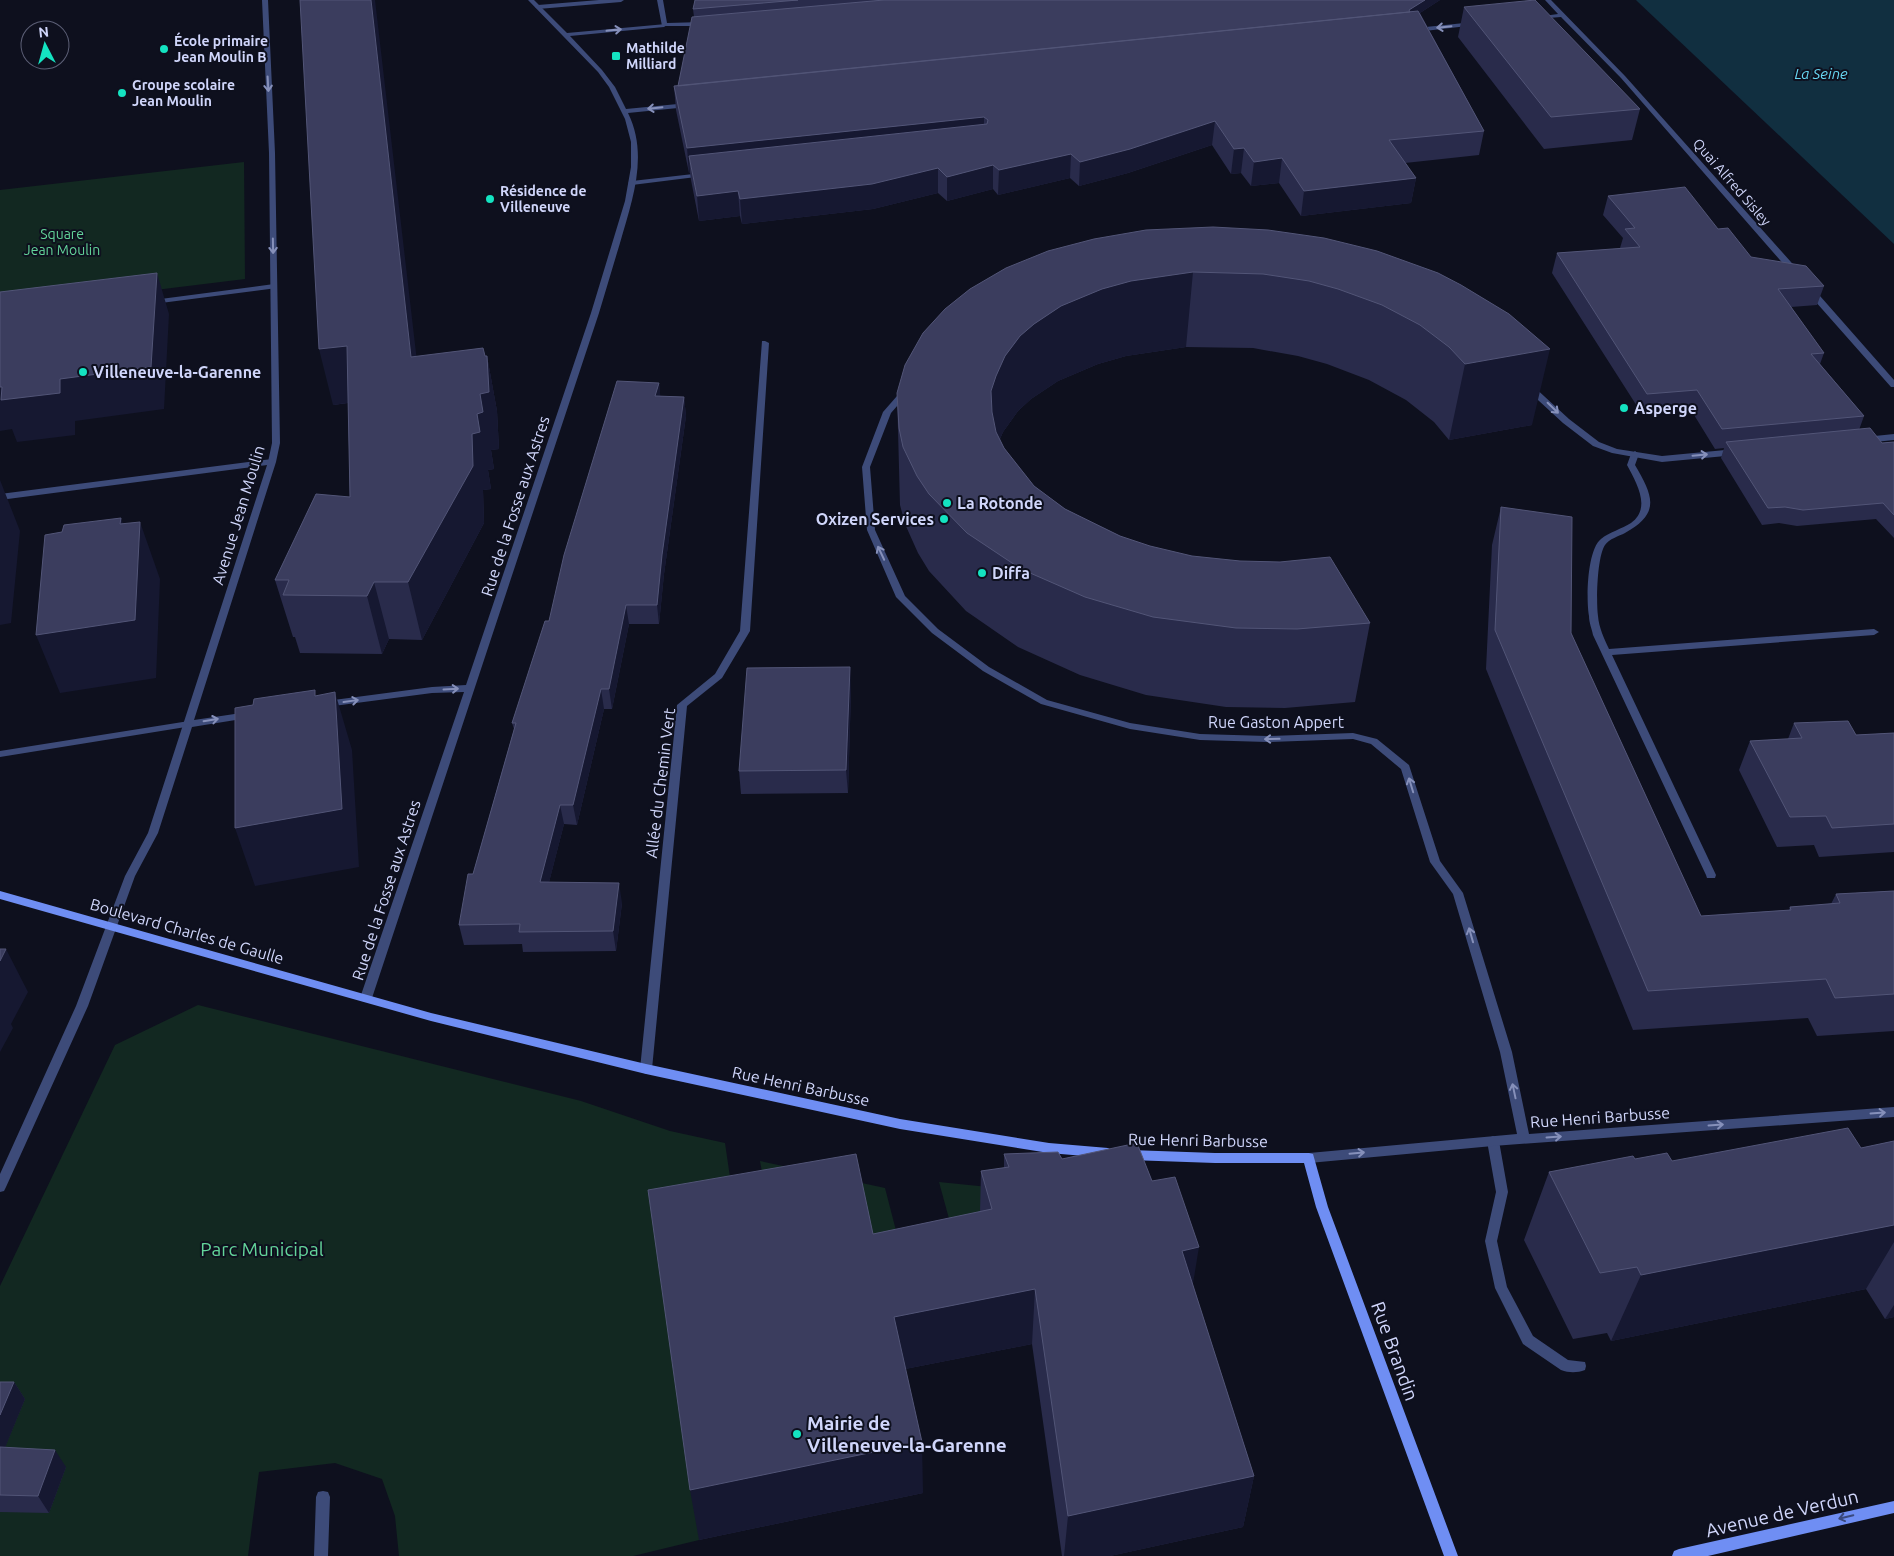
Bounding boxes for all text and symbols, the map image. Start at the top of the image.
north arrow [20,20,70,70]
one-way arrow [1436,22,1452,32]
text: N [38,24,50,41]
one-way arrow [606,25,622,35]
place label: École primaire Jean Moulin B [174,32,268,65]
place label: Mathilde Milliard [626,40,685,72]
marker: École primaire Jean Moulin B [158,43,170,55]
marker: Mathilde Milliard [610,50,622,62]
water label: La Seine [1794,65,1848,82]
one-way arrow [264,75,273,91]
place label: Groupe scolaire Jean Moulin [132,77,235,109]
marker: Groupe scolaire Jean Moulin [116,87,128,99]
one-way arrow [648,103,664,113]
street label: Quai Alfred Sisley [1690,135,1774,229]
place label: Résidence de Villeneuve [500,183,587,215]
marker: Résidence de Villeneuve [484,193,496,205]
park label: Square Jean Moulin [24,226,100,258]
one-way arrow [268,238,278,254]
place label: Villeneuve-la-Garenne [93,363,261,381]
marker: Villeneuve-la-Garenne [77,366,89,378]
place label: Asperge [1634,399,1697,417]
one-way arrow [1546,402,1559,414]
marker: Asperge [1618,402,1630,414]
street label: Rue de la Fosse aux Astres [477,414,553,598]
street label: Avenue Jean Moulin [208,443,268,587]
one-way arrow [1692,450,1708,460]
place label: La Rotonde [957,494,1043,512]
marker: La Rotonde [941,497,953,509]
place label: Oxizen Services [816,510,934,528]
marker: Oxizen Services [938,513,950,525]
one-way arrow [876,545,886,560]
place label: Diffa [992,564,1030,582]
marker: Diffa [976,567,988,579]
one-way arrow [442,685,458,694]
one-way arrow [343,696,359,706]
street label: Allée du Chemin Vert [642,706,678,859]
street label: Rue Gaston Appert [1208,713,1345,731]
one-way arrow [203,715,219,725]
one-way arrow [1264,734,1280,744]
one-way arrow [1405,778,1415,794]
street label: Rue de la Fosse aux Astres [348,798,424,982]
street label: Boulevard Charles de Gaulle [88,895,286,967]
one-way arrow [1465,927,1475,943]
street label: Rue Henri Barbusse [731,1063,871,1109]
one-way arrow [1508,1084,1518,1100]
street label: Rue Henri Barbusse [1530,1103,1670,1131]
one-way arrow [1870,1109,1886,1118]
one-way arrow [1708,1120,1724,1130]
street label: Rue Henri Barbusse [1128,1130,1268,1150]
one-way arrow [1546,1132,1562,1141]
one-way arrow [1349,1149,1365,1158]
park label: Parc Municipal [200,1238,324,1260]
street label: Rue Brandin [1367,1298,1423,1404]
place label: Mairie de Villeneuve-la-Garenne [807,1412,1007,1456]
marker: Mairie de Villeneuve-la-Garenne [791,1428,803,1440]
street label: Avenue de Verdun [1703,1485,1861,1541]
one-way arrow [1839,1513,1855,1522]

